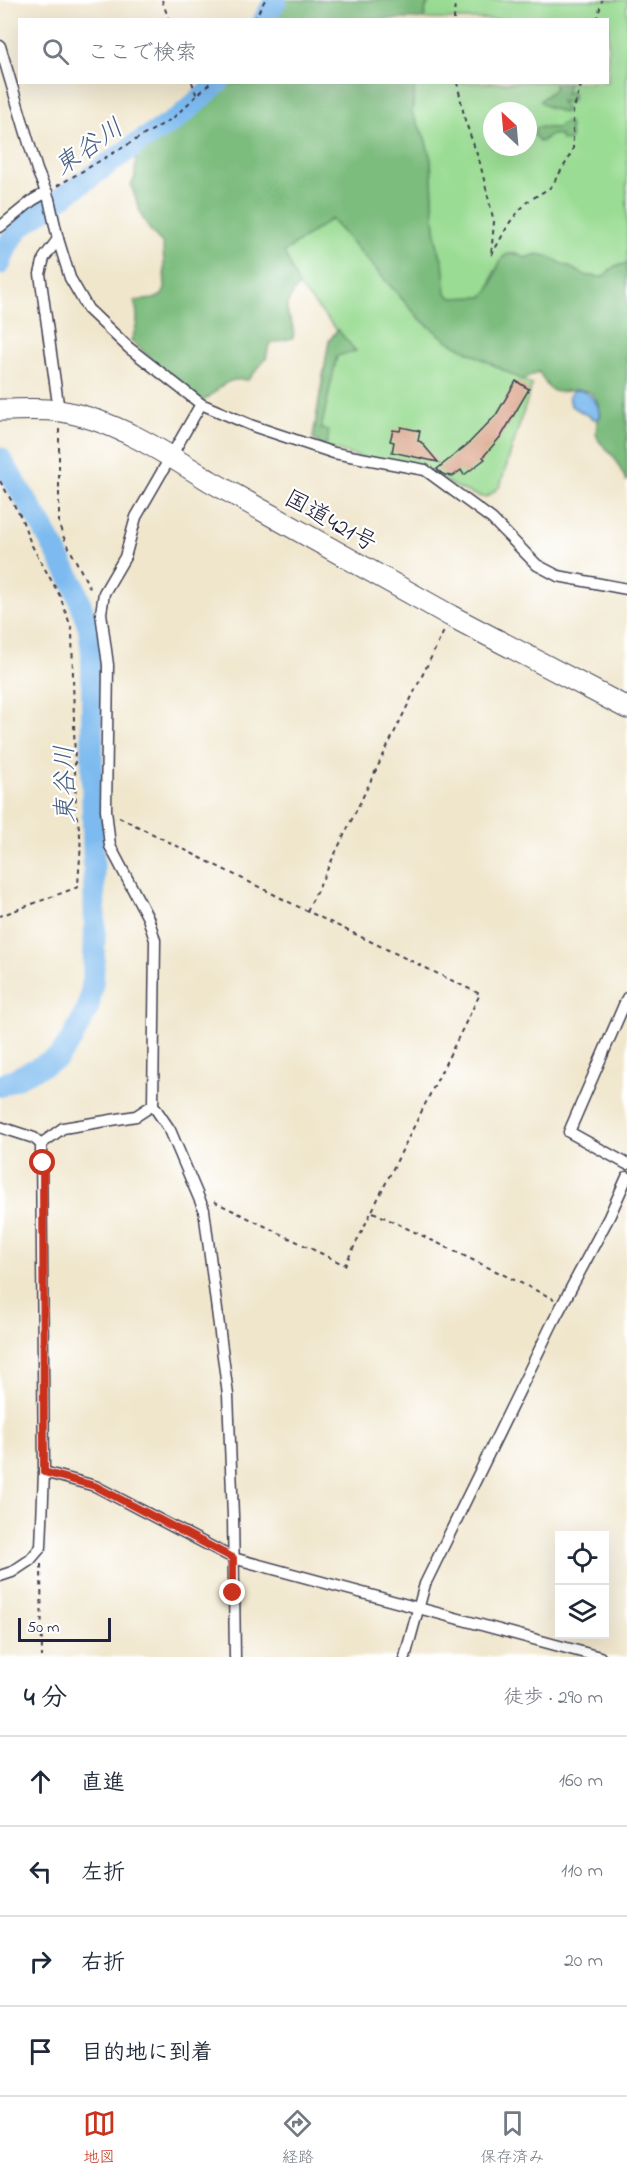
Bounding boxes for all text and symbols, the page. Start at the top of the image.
search box [18,18,609,84]
icon: search [39,35,72,68]
text: ここで検索 [87,38,197,70]
north arrow [483,102,537,156]
water label: 東谷川 [47,111,133,186]
street label: 国道421号 [277,482,383,562]
water label: 東谷川 [47,745,87,823]
route start [29,1149,55,1175]
map controls [555,1531,609,1639]
button: locate [555,1531,609,1585]
route end [219,1579,245,1605]
button: layers [555,1585,609,1639]
scale bar [18,1615,111,1642]
text: 50 m [27,1616,59,1640]
text: 4 分 [24,1680,67,1718]
text: 徒歩 · 290 m [504,1684,603,1713]
icon: ahead [24,1765,57,1798]
text: 160 m [559,1767,603,1796]
text: 直進 [81,1768,125,1800]
icon: left [24,1855,57,1888]
text: 110 m [561,1857,603,1886]
text: 左折 [81,1858,125,1890]
icon: right [24,1945,57,1978]
text: 20 m [564,1947,603,1976]
text: 右折 [81,1948,125,1980]
icon: arrive [24,2035,57,2068]
text: 目的地に到着 [81,2038,213,2070]
tab: 地図 [83,2107,116,2170]
tab: 経路 [281,2107,314,2170]
tab: 保存済み [480,2107,544,2170]

